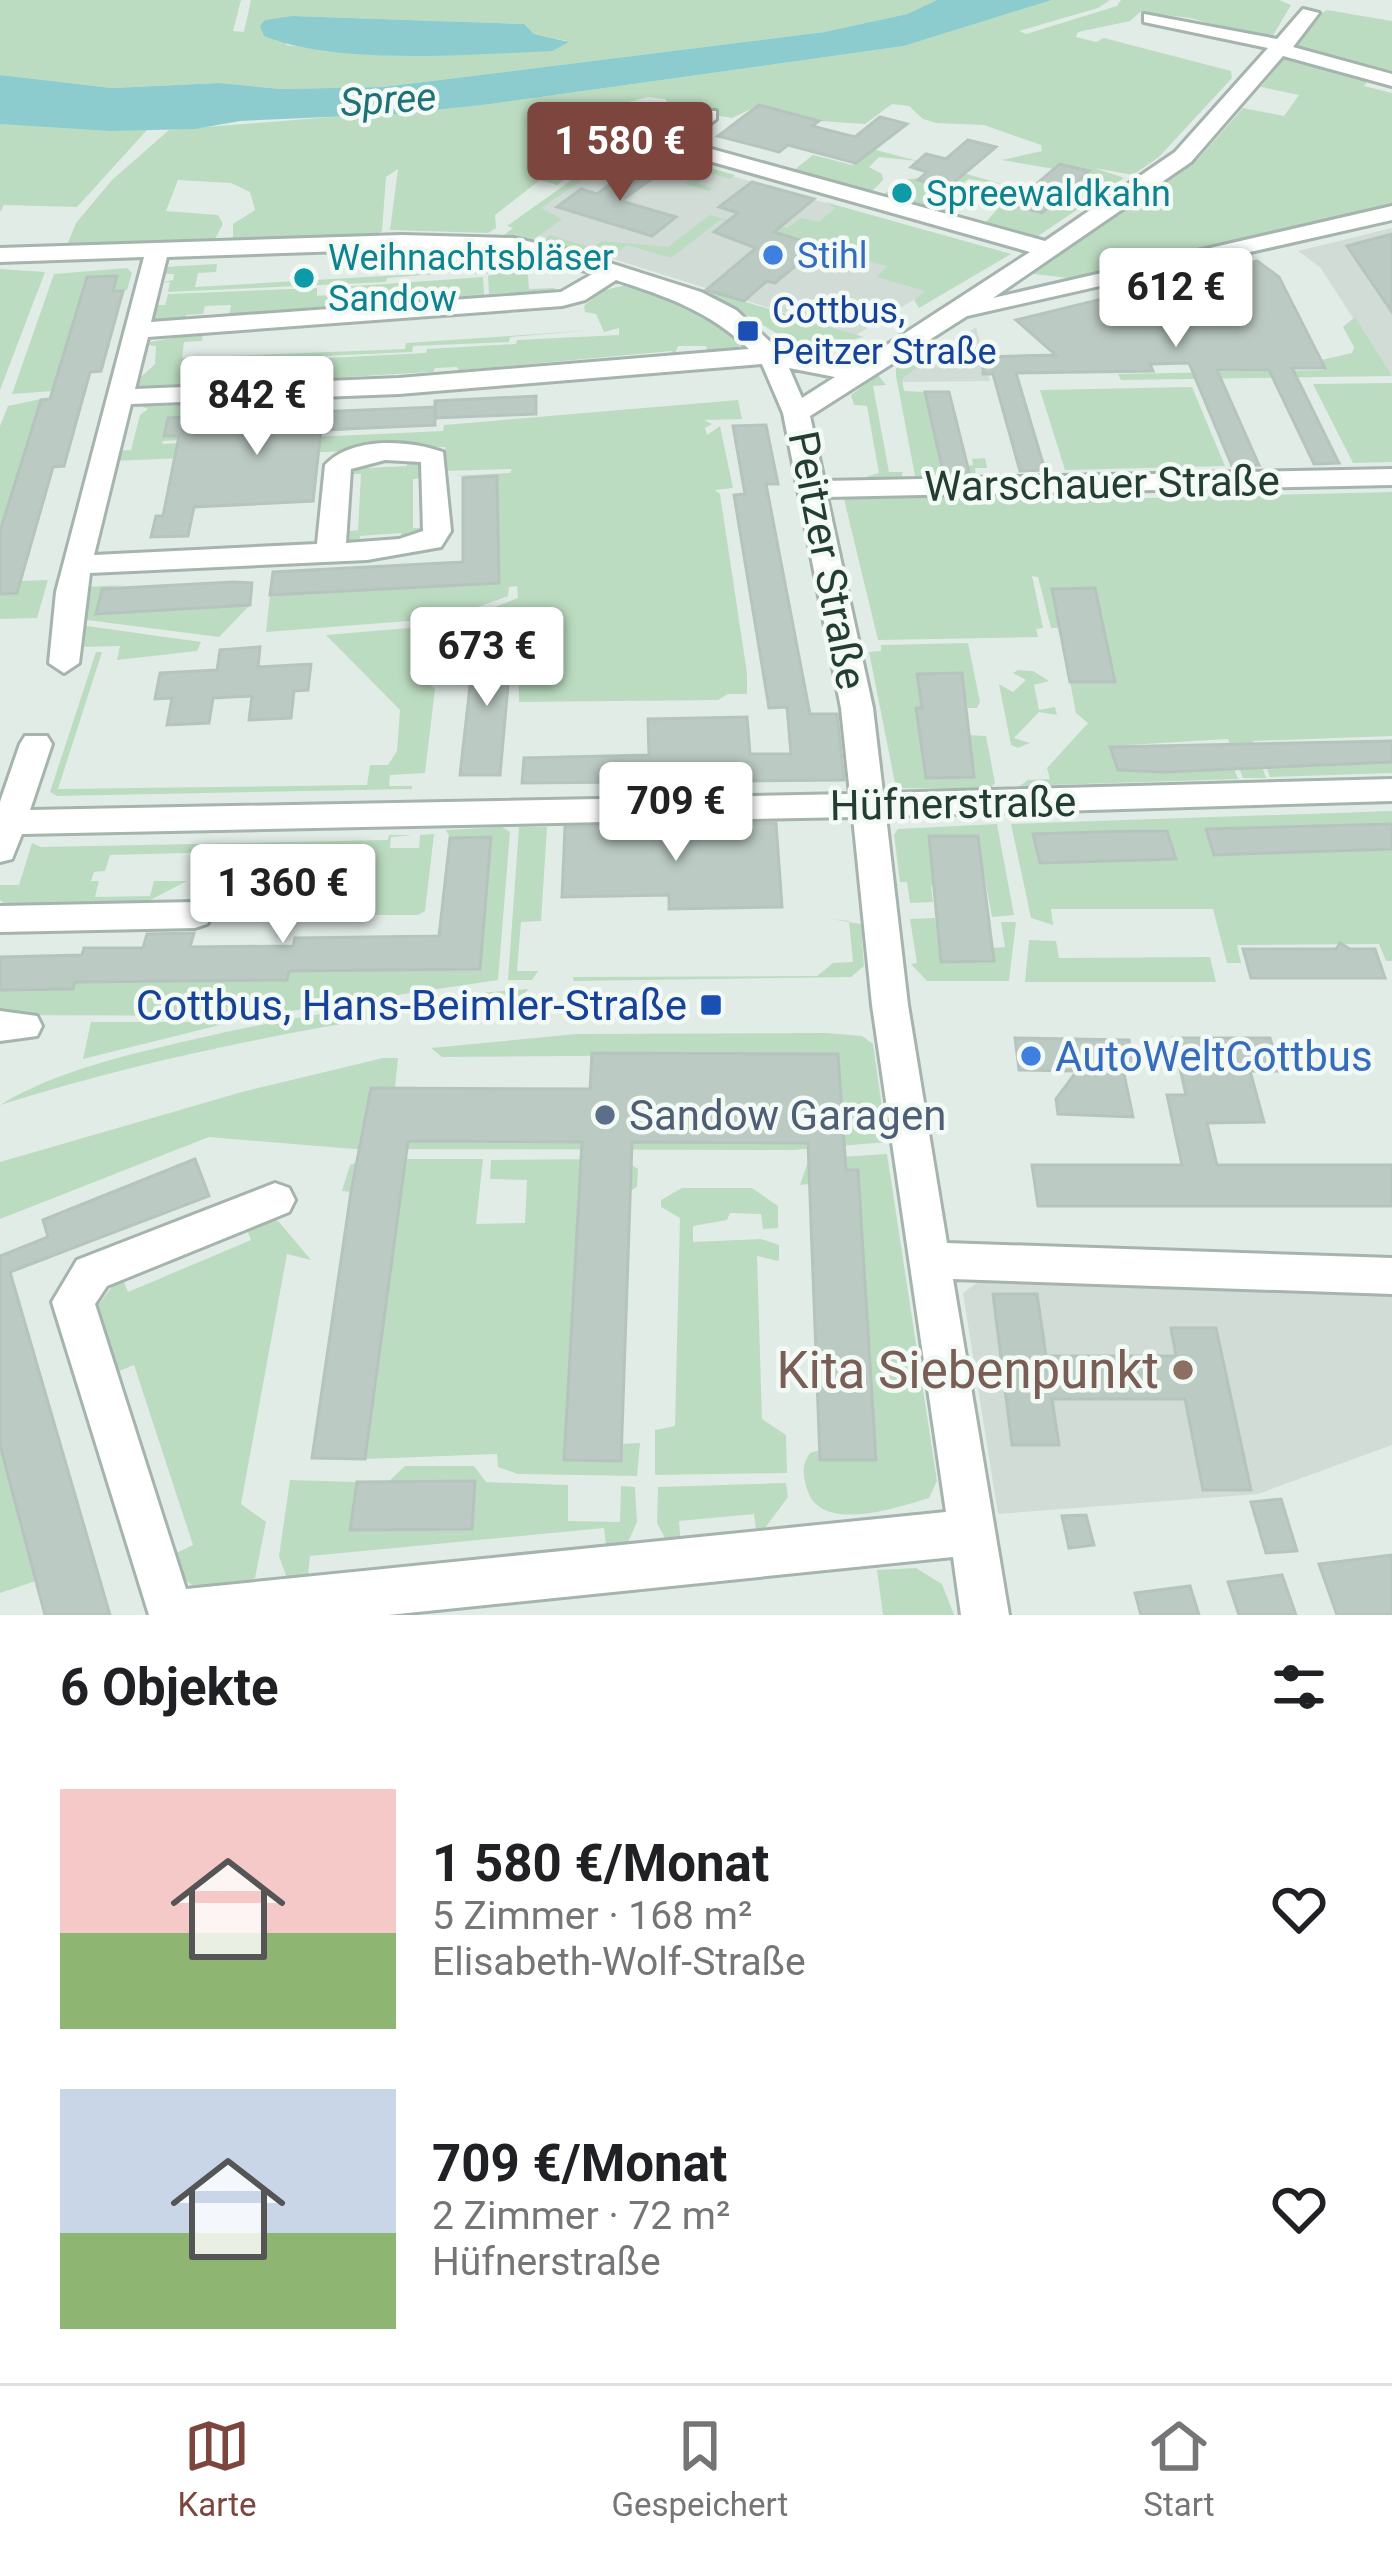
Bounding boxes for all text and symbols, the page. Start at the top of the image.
water label: Spree [338,74,438,126]
pin: 1 580 € [509,102,731,204]
text: 1 580 € [554,118,686,164]
place label: Spreewaldkahn [926,173,1171,215]
marker: Spreewaldkahn [889,180,915,206]
place label: Stihl [797,235,868,277]
place label: Weihnachtsbläser Sandow [328,237,614,320]
marker: Stihl [760,242,786,268]
pin: 612 € [1092,248,1260,350]
text: 612 € [1126,264,1226,310]
marker: Weihnachtsbläser Sandow [291,265,317,291]
place label: Cottbus, Peitzer Straße [772,290,997,373]
marker: Cottbus, Peitzer Straße [735,318,761,344]
pin: 842 € [173,356,341,458]
text: 842 € [207,372,307,418]
street label: Peitzer Straße [778,427,877,693]
street label: Warschauer Straße [924,456,1280,511]
pin: 673 € [403,607,571,709]
text: 673 € [437,623,537,669]
pin: 709 € [592,762,760,864]
street label: Hüfnerstraße [829,777,1077,830]
text: 709 € [626,778,726,824]
pin: 1 360 € [172,844,394,946]
text: 1 360 € [217,860,349,906]
place label: Cottbus, Hans-Beimler-Straße [136,981,687,1030]
marker: Cottbus, Hans-Beimler-Straße [698,992,724,1018]
place label: AutoWeltCottbus [1055,1032,1373,1081]
marker: AutoWeltCottbus [1018,1043,1044,1069]
place label: Sandow Garagen [629,1091,946,1140]
marker: Sandow Garagen [592,1102,618,1128]
place label: Kita Siebenpunkt [777,1341,1159,1400]
marker: Kita Siebenpunkt [1170,1357,1196,1383]
icon: filters [1266,1654,1332,1720]
text: 6 Objekte [60,1658,279,1717]
text: 1 580 €/Monat [432,1834,769,1893]
icon: home [156,1837,300,1981]
icon: heart [1266,1876,1332,1942]
text: 5 Zimmer · 168 m² [432,1893,752,1939]
text: Elisabeth-Wolf-Straße [432,1939,806,1985]
text: 709 €/Monat [432,2134,727,2193]
icon: home [156,2137,300,2281]
icon: heart [1266,2176,1332,2242]
text: 2 Zimmer · 72 m² [432,2193,730,2239]
text: Hüfnerstraße [432,2239,661,2285]
tab: Karte [178,2413,256,2524]
tab: Gespeichert [612,2413,788,2524]
tab: Start [1143,2413,1214,2524]

